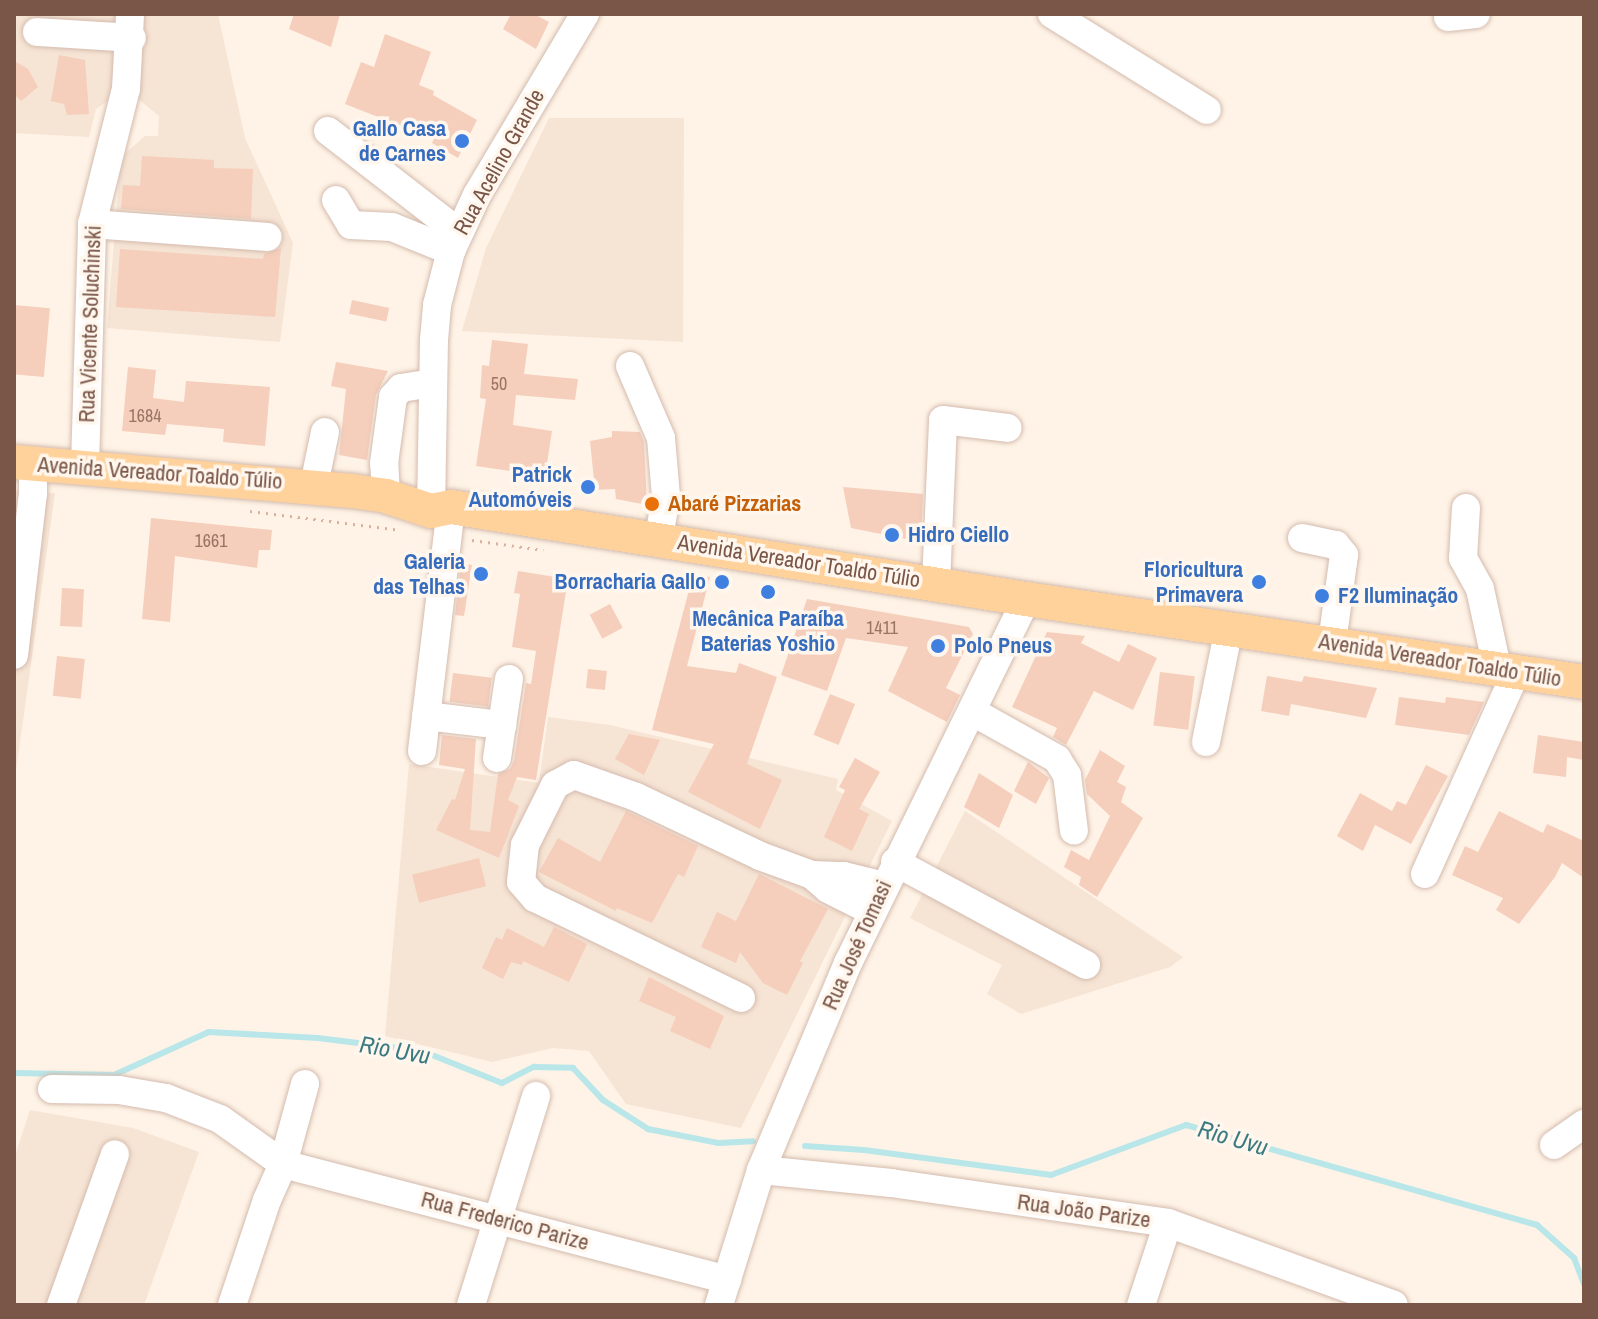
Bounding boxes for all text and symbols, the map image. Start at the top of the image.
street label: Rua Acelino Grande [448,84,550,240]
place label: Gallo Casa de Carnes [353,115,446,166]
marker: Gallo Casa de Carnes [453,132,471,150]
street label: Rua Vicente Soluchinski [73,225,107,423]
house number: 50 [491,373,507,395]
house number: 1684 [129,405,161,427]
street label: Avenida Vereador Toaldo Túlio [36,451,284,495]
place label: Patrick Automóveis [469,461,572,512]
marker: Patrick Automóveis [579,478,597,496]
place label: Abaré Pizzarias [668,491,801,517]
marker: Abaré Pizzarias [643,495,661,513]
place label: Hidro Ciello [908,522,1009,548]
marker: Hidro Ciello [883,526,901,544]
street label: Avenida Vereador Toaldo Túlio [676,529,922,593]
house number: 1661 [195,530,227,552]
place label: Galeria das Telhas [373,548,465,600]
place label: Floricultura Primavera [1144,556,1243,608]
marker: Galeria das Telhas [472,565,490,583]
place label: Borracharia Gallo [555,569,706,595]
marker: Borracharia Gallo [713,573,731,591]
marker: Floricultura Primavera [1250,573,1268,591]
marker: Mecânica Paraíba Baterias Yoshio [759,583,777,601]
place label: F2 Iluminação [1338,583,1458,609]
marker: F2 Iluminação [1313,587,1331,605]
place label: Mecânica Paraíba Baterias Yoshio [692,605,844,656]
house number: 1411 [866,617,898,639]
street label: Avenida Vereador Toaldo Túlio [1317,628,1563,692]
place label: Polo Pneus [954,633,1052,659]
marker: Polo Pneus [929,637,947,655]
street label: Rua José Tomasi [817,876,897,1014]
water label: Rio Uvu [357,1030,433,1070]
water label: Rio Uvu [1195,1114,1271,1162]
street label: Rua Frederico Parize [418,1186,592,1256]
street label: Rua João Parize [1016,1189,1152,1233]

